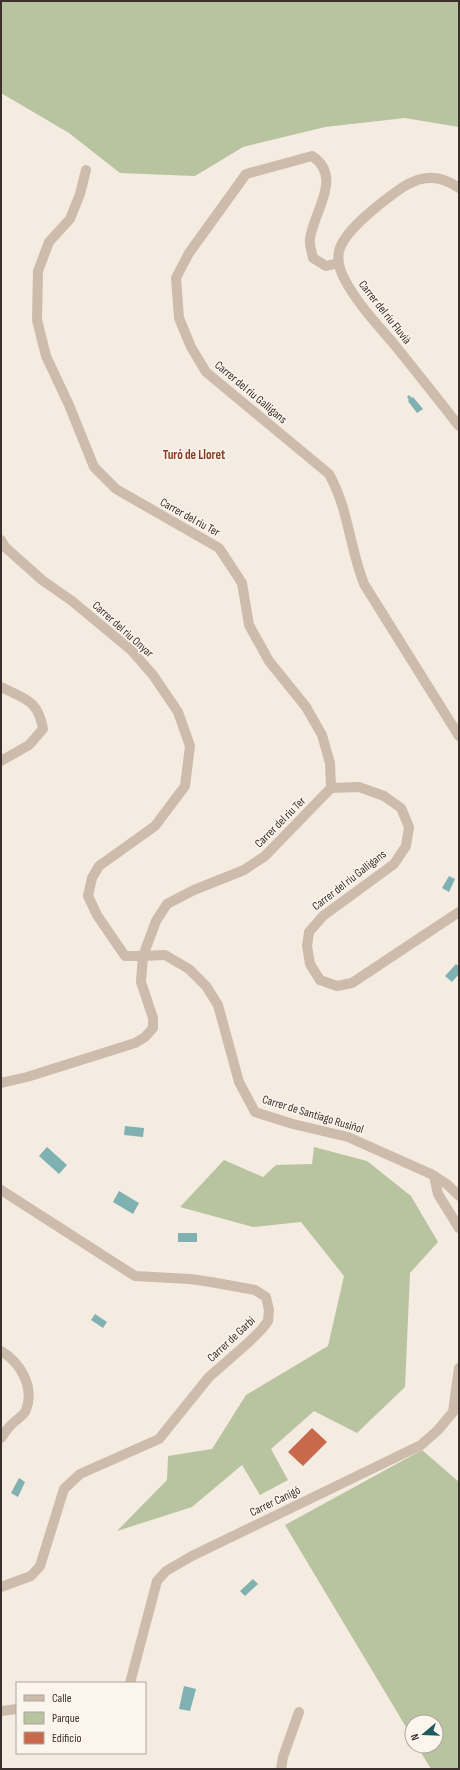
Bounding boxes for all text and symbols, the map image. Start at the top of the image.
street label: Carrer del riu Fluvià [355,277,414,348]
street label: Carrer del riu Galligans [211,358,290,427]
district label: Turó de Lloret [163,447,226,463]
street label: Carrer del riu Ter [157,495,223,540]
street label: Carrer del riu Onyar [89,598,157,661]
street label: Carrer del riu Ter [252,793,309,851]
street label: Carrer del riu Galligans [309,847,389,914]
street label: Carrer de Santiago Rusiñol [260,1092,365,1137]
street label: Carrer de Garbí [204,1313,259,1365]
street label: Carrer Canigó [247,1483,303,1520]
legend [16,1682,146,1754]
text: Calle [52,1691,72,1706]
text: Parque [52,1711,80,1726]
north arrow [404,1714,444,1754]
text: Edificio [52,1731,81,1746]
text: N [408,1732,422,1742]

